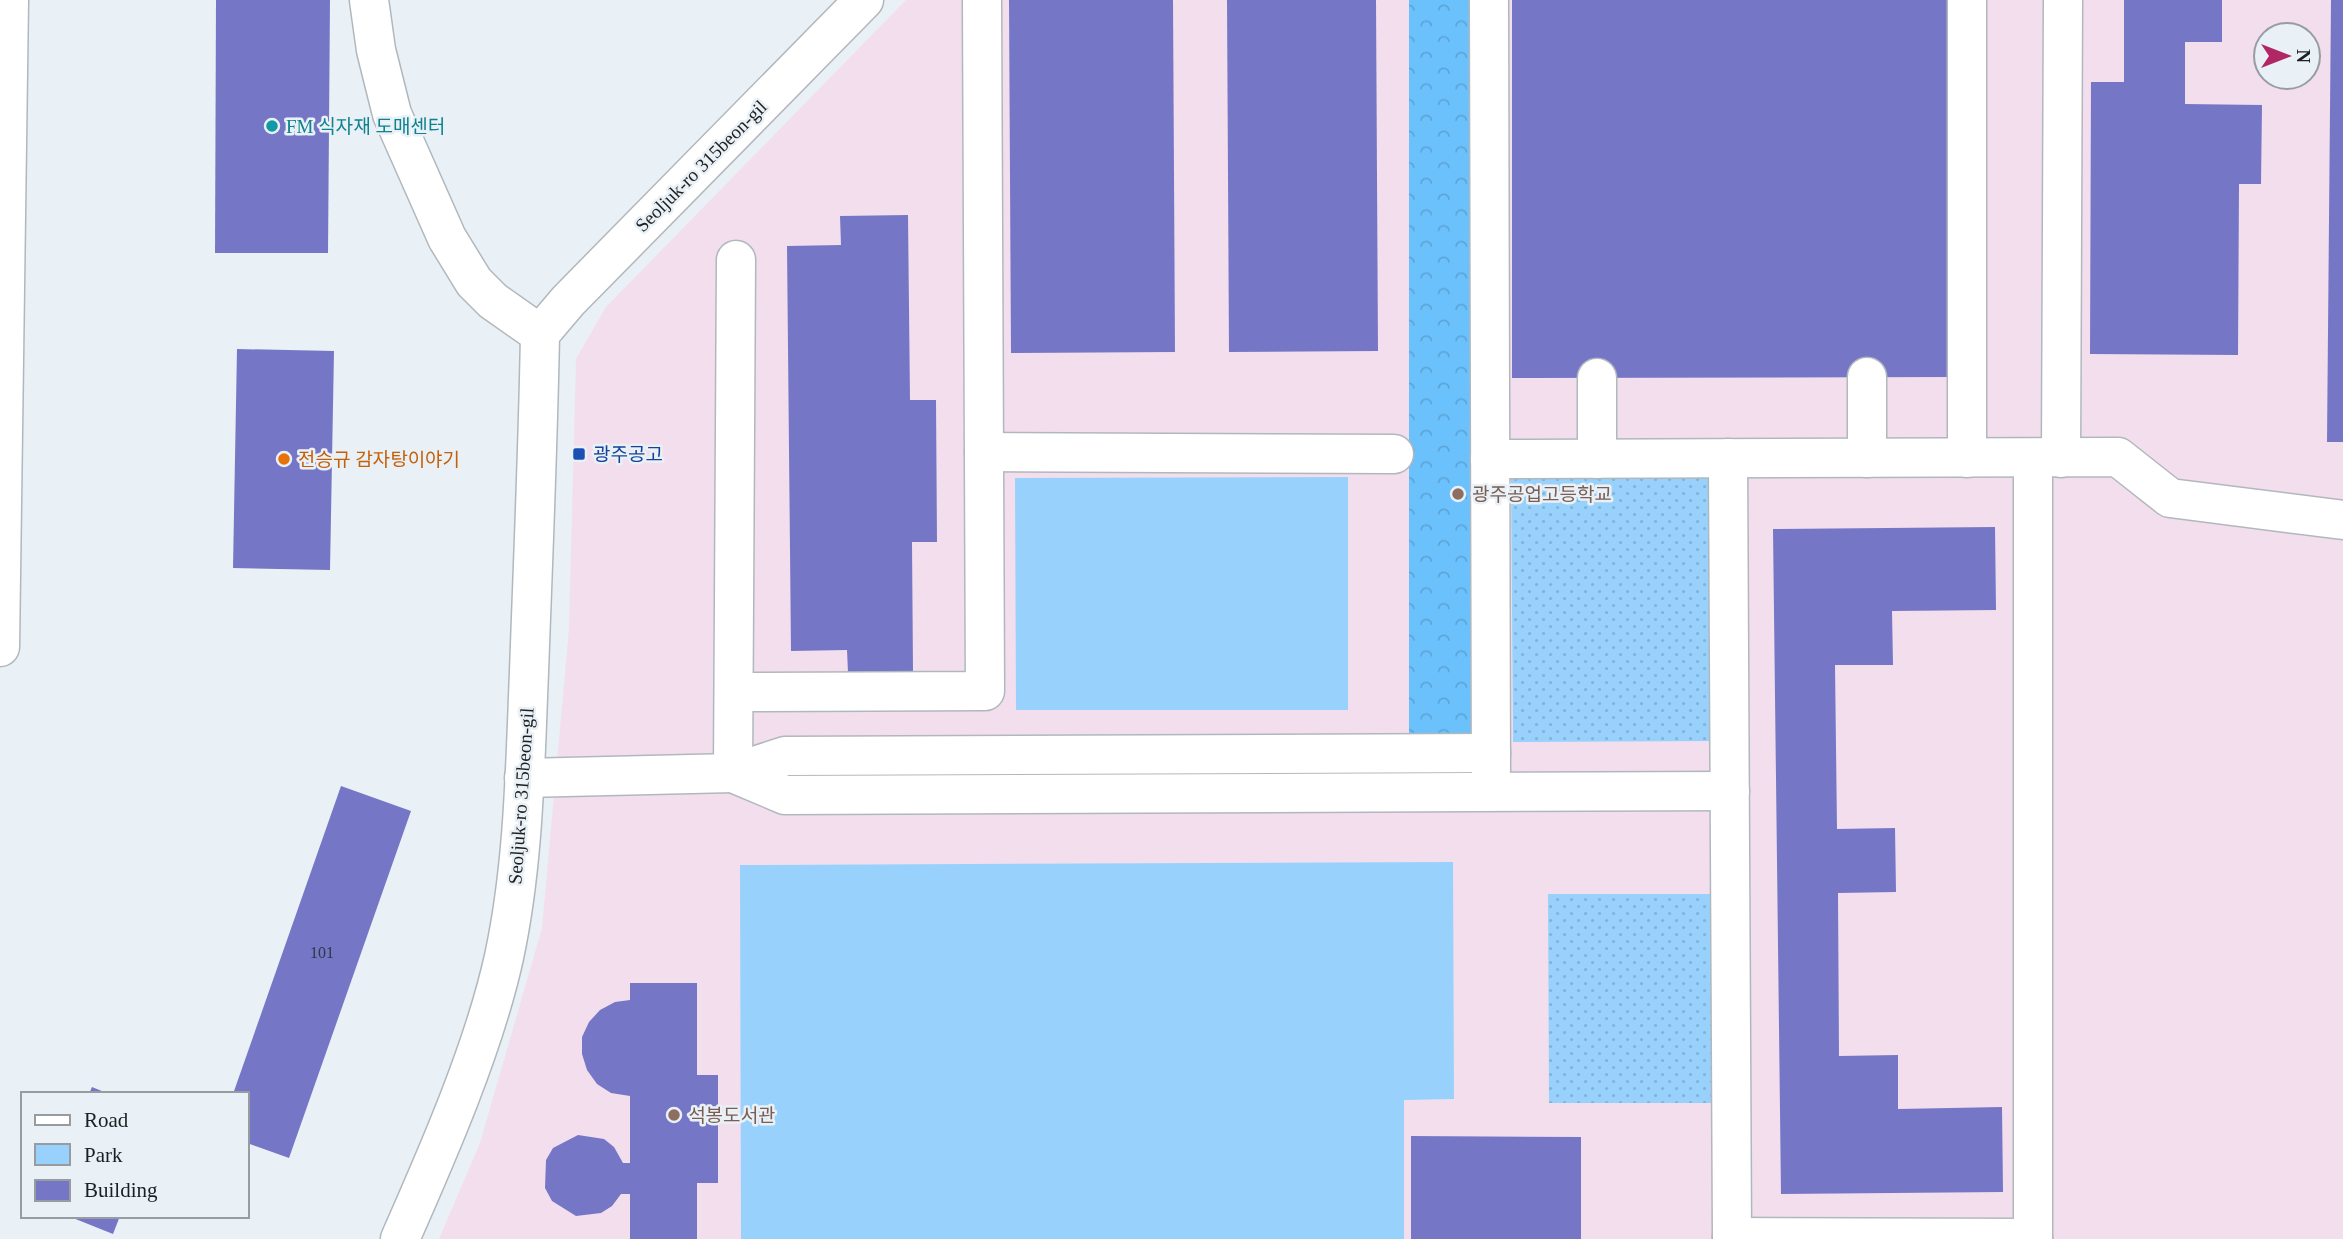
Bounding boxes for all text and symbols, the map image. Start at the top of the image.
north arrow [2252,21,2322,91]
text: N [2293,49,2314,63]
street label: Seoljuk-ro 315beon-gil [631,96,771,236]
place label: FM 식자재 도매센터 [286,116,445,137]
marker: FM 식자재 도매센터 [264,118,280,134]
place label: 광주공고 [593,444,663,465]
marker: 광주공고 [571,446,587,462]
place label: 전승규 감자탕이야기 [298,449,460,470]
marker: 전승규 감자탕이야기 [276,451,292,467]
place label: 광주공업고등학교 [1472,484,1612,505]
marker: 광주공업고등학교 [1450,486,1466,502]
street label: Seoljuk-ro 315beon-gil [504,707,538,885]
house number: 101 [310,944,334,961]
legend [21,1092,248,1218]
place label: 석봉도서관 [688,1105,775,1126]
marker: 석봉도서관 [666,1107,682,1123]
text: Road [84,1108,129,1132]
text: Park [84,1143,123,1167]
text: Building [84,1178,158,1202]

